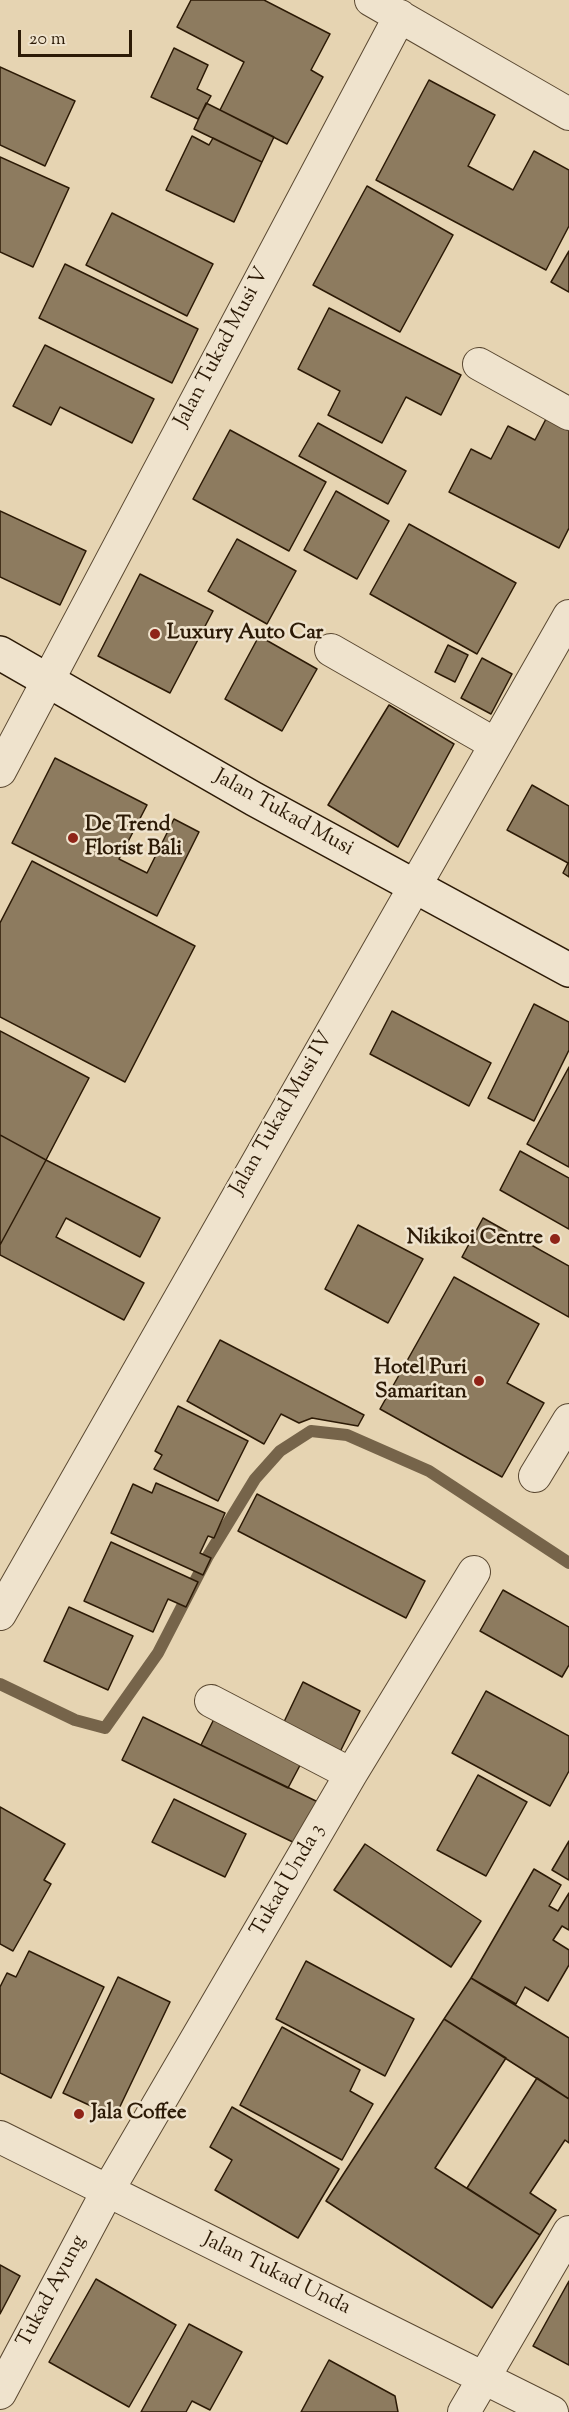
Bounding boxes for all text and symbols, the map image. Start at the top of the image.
scale bar [21,18,135,56]
text: 20 m [29,27,66,53]
street label: Jalan Tukad Musi V [170,264,276,432]
place label: Luxury Auto Car [167,621,323,647]
marker: Luxury Auto Car [148,627,162,641]
street label: Jalan Tukad Musi [209,765,357,863]
place label: De Trend Florist Bali [85,813,182,863]
marker: De Trend Florist Bali [66,831,80,845]
street label: Jalan Tukad Musi IV [226,1028,340,1200]
place label: Nikikoi Centre [407,1226,543,1252]
marker: Nikikoi Centre [548,1232,562,1246]
place label: Hotel Puri Samaritan [374,1356,467,1406]
marker: Hotel Puri Samaritan [472,1374,486,1388]
street label: Tukad Unda 3 [247,1820,331,1942]
place label: Jala Coffee [91,2101,187,2127]
marker: Jala Coffee [72,2107,86,2121]
street label: Jalan Tukad Unda [198,2228,354,2322]
street label: Tukad Ayung [13,2232,93,2352]

